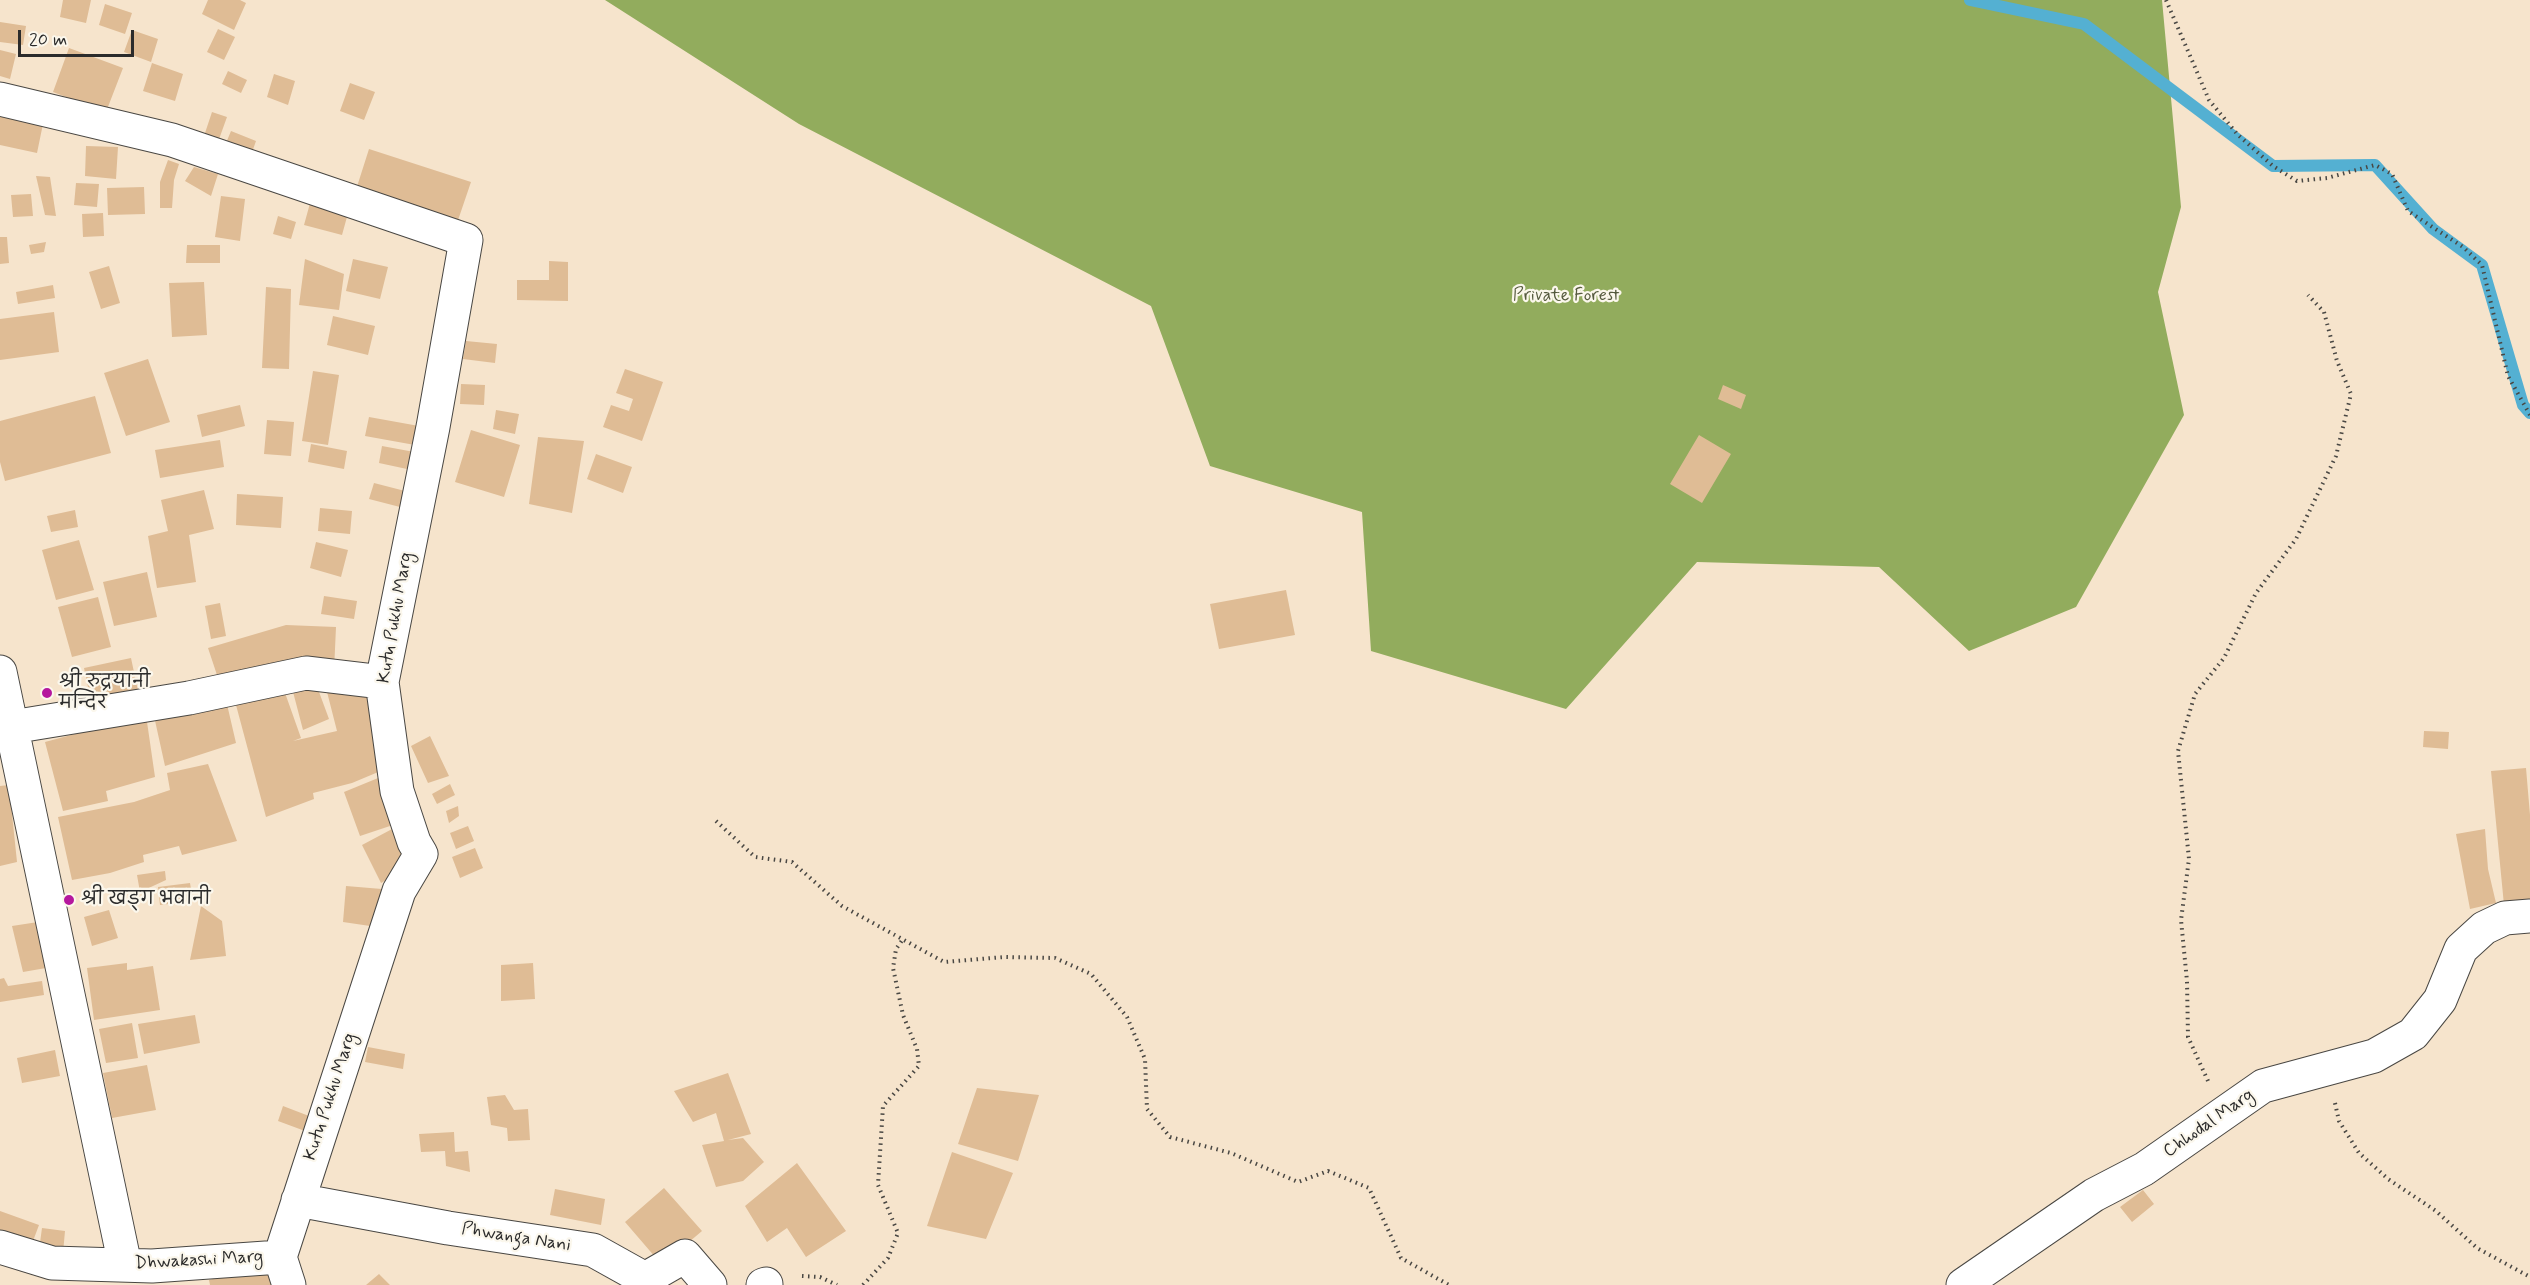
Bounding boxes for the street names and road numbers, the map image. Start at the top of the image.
street label: Kutu Pukhu Marg [374,551,418,685]
street label: Kutu Pukhu Marg [300,1031,362,1163]
street label: Chhodal Marg [2160,1085,2258,1163]
street label: Phwanga Nani [460,1219,572,1257]
street label: Dhwakashi Marg [134,1247,264,1275]

